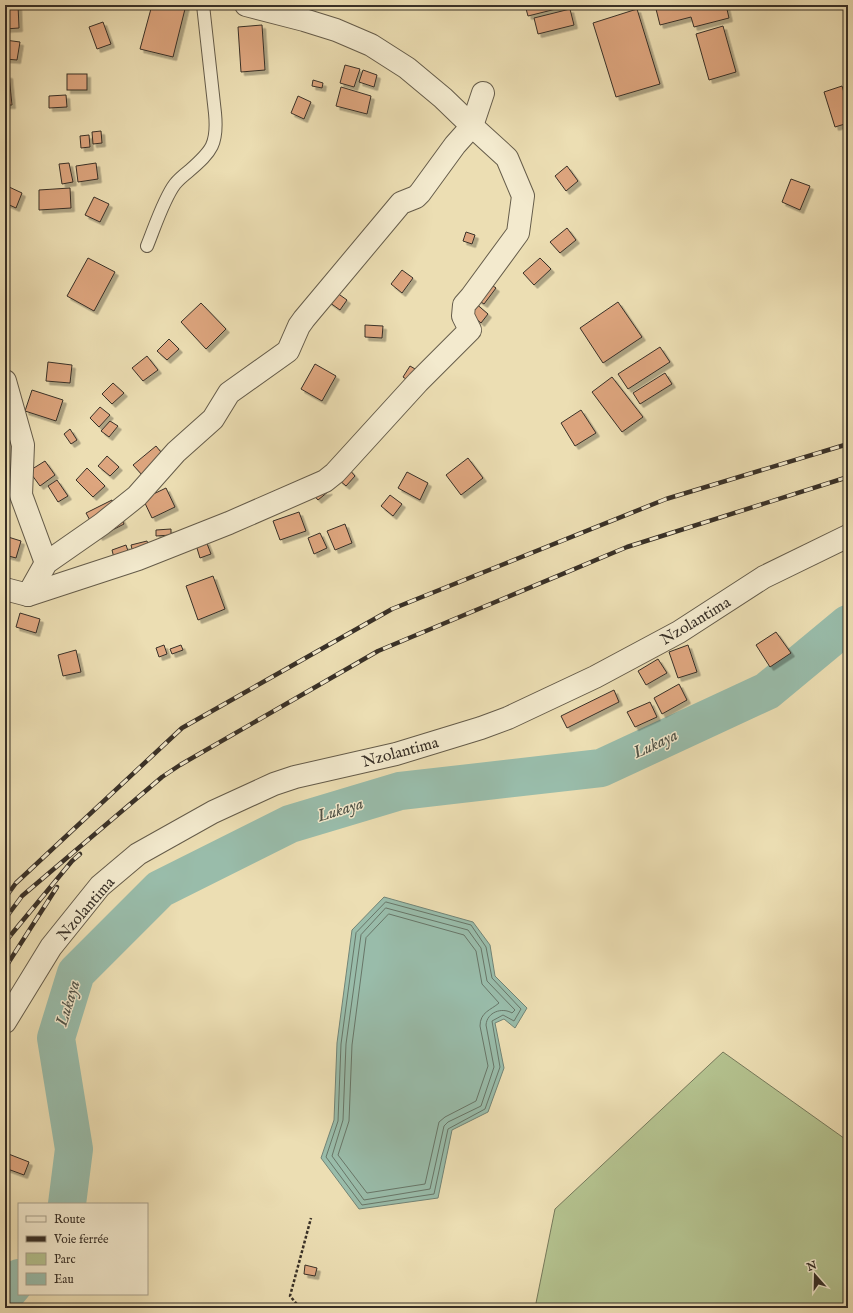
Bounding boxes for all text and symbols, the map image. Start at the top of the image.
street label: Nzolantima [657,593,735,650]
water label: Lukaya [629,725,682,764]
street label: Nzolantima [360,733,441,773]
water label: Lukaya [314,793,366,828]
street label: Nzolantima [53,873,120,945]
water label: Lukaya [51,977,85,1030]
legend [18,1203,148,1295]
text: Route [54,1212,86,1227]
text: Voie ferrée [53,1232,109,1247]
text: Parc [54,1252,76,1267]
north arrow [795,1255,835,1295]
text: N [804,1258,819,1275]
text: Eau [54,1272,74,1287]

